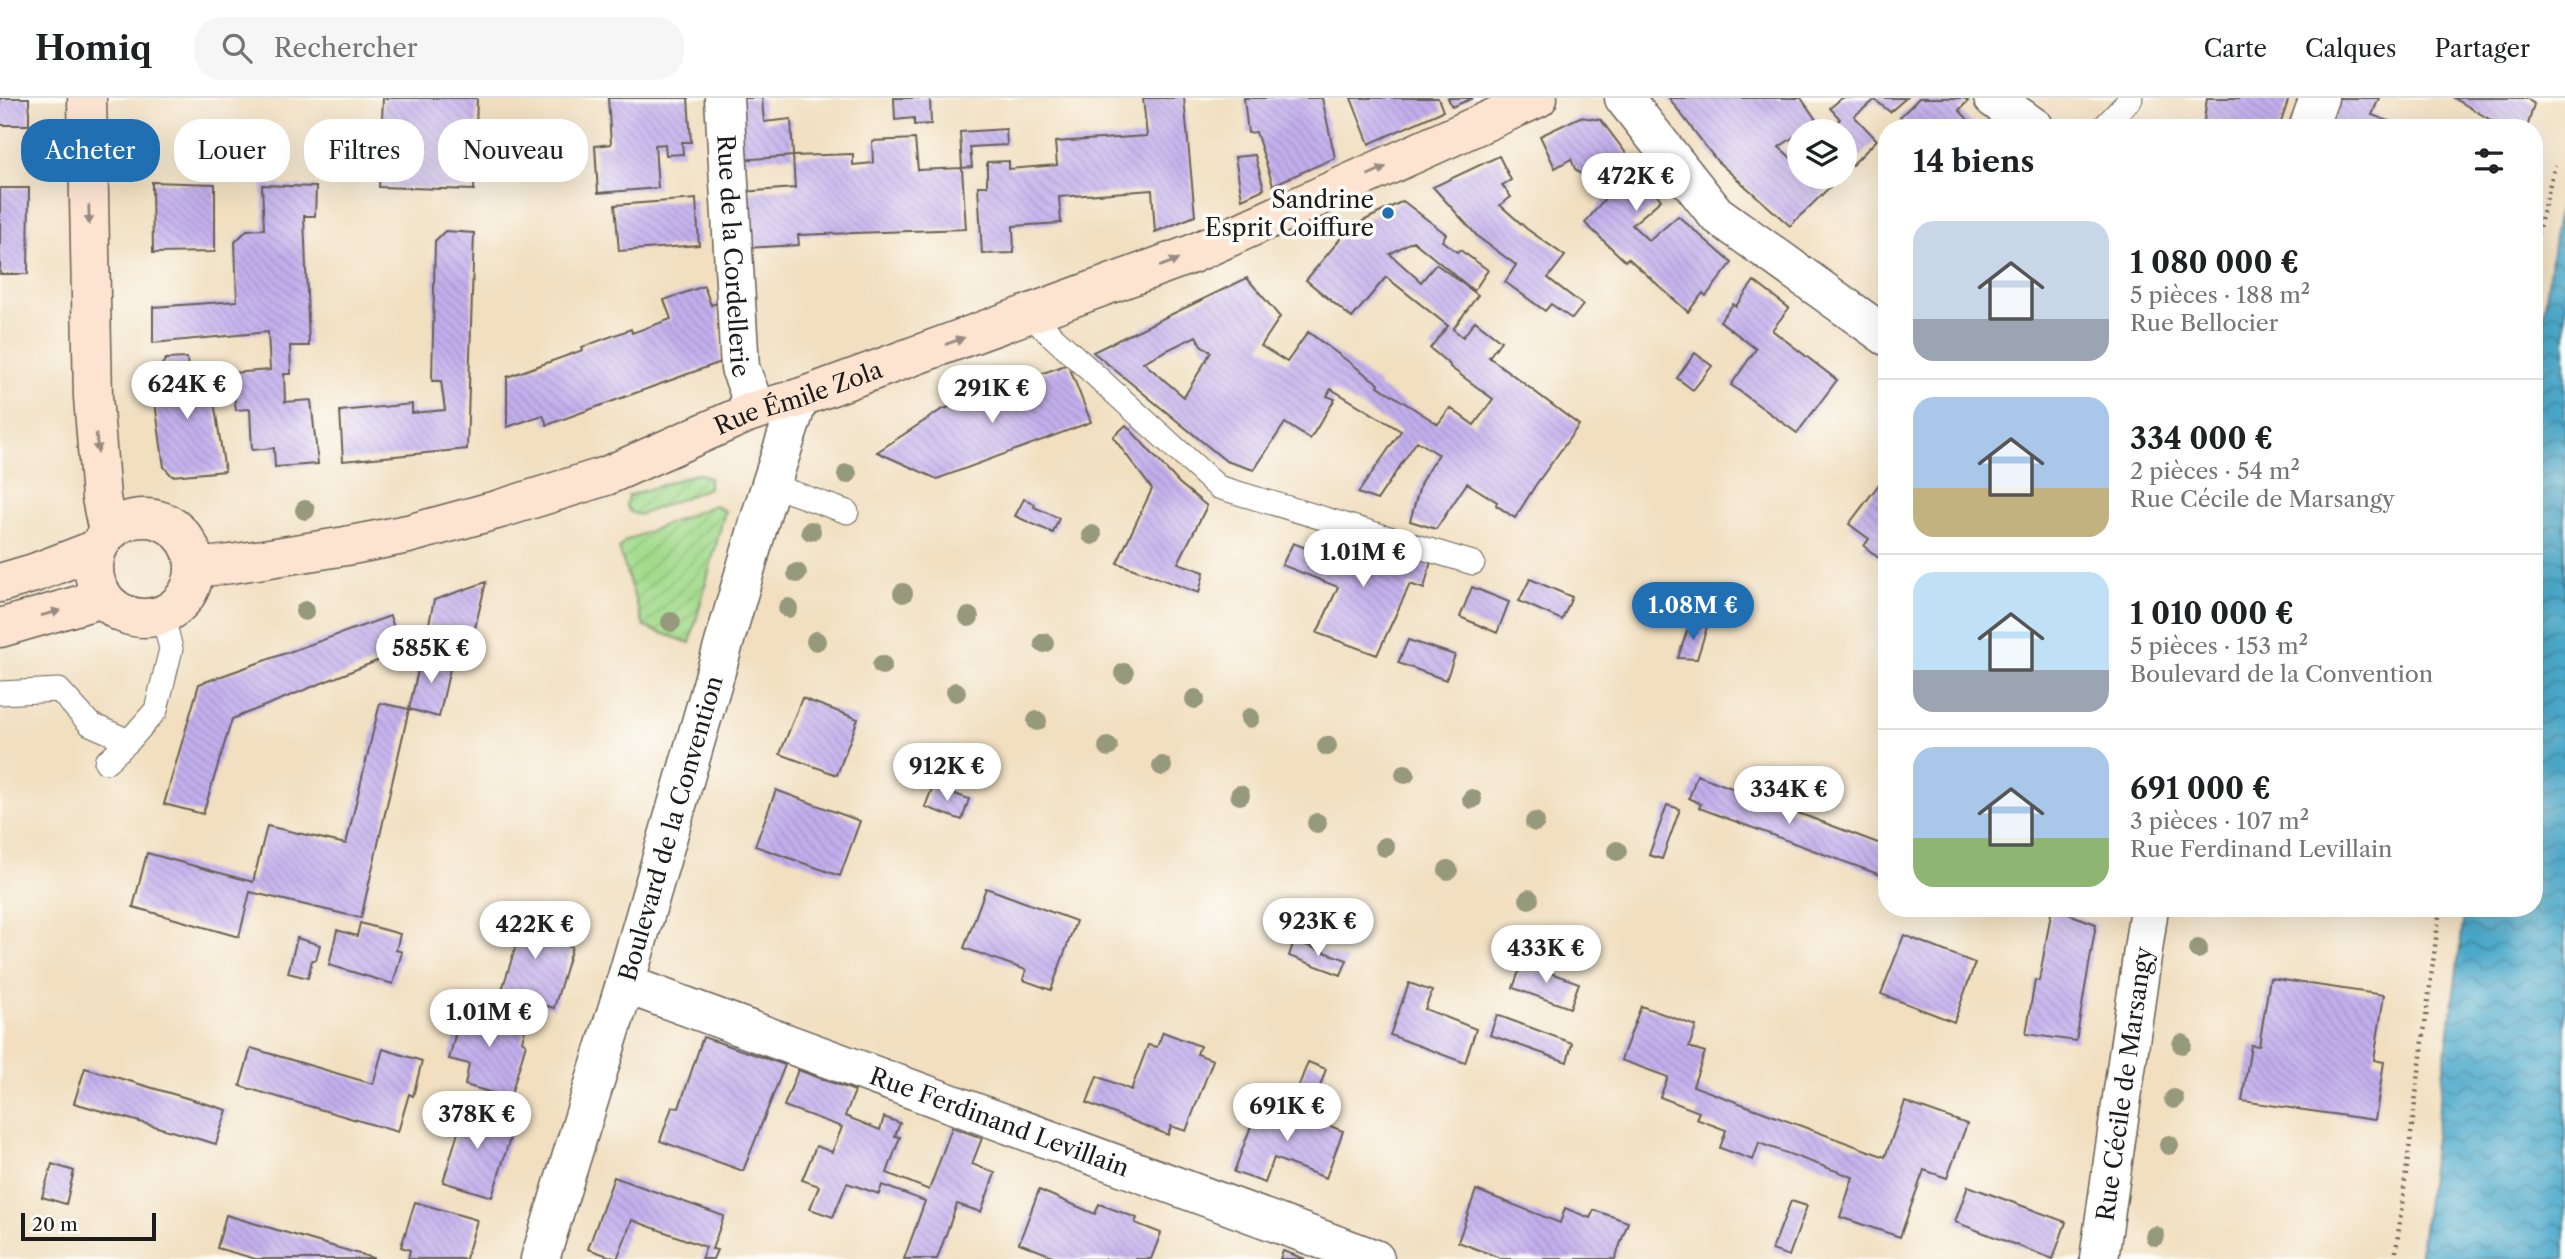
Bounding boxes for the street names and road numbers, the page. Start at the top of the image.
street label: Rue de la Cordellerie [712,134,757,381]
street label: Rue Émile Zola [710,354,886,441]
street label: Boulevard de la Convention [612,672,728,984]
street label: Rue Cécile de Marsangy [2090,944,2158,1223]
street label: Rue Ferdinand Levillain [866,1061,1133,1182]

